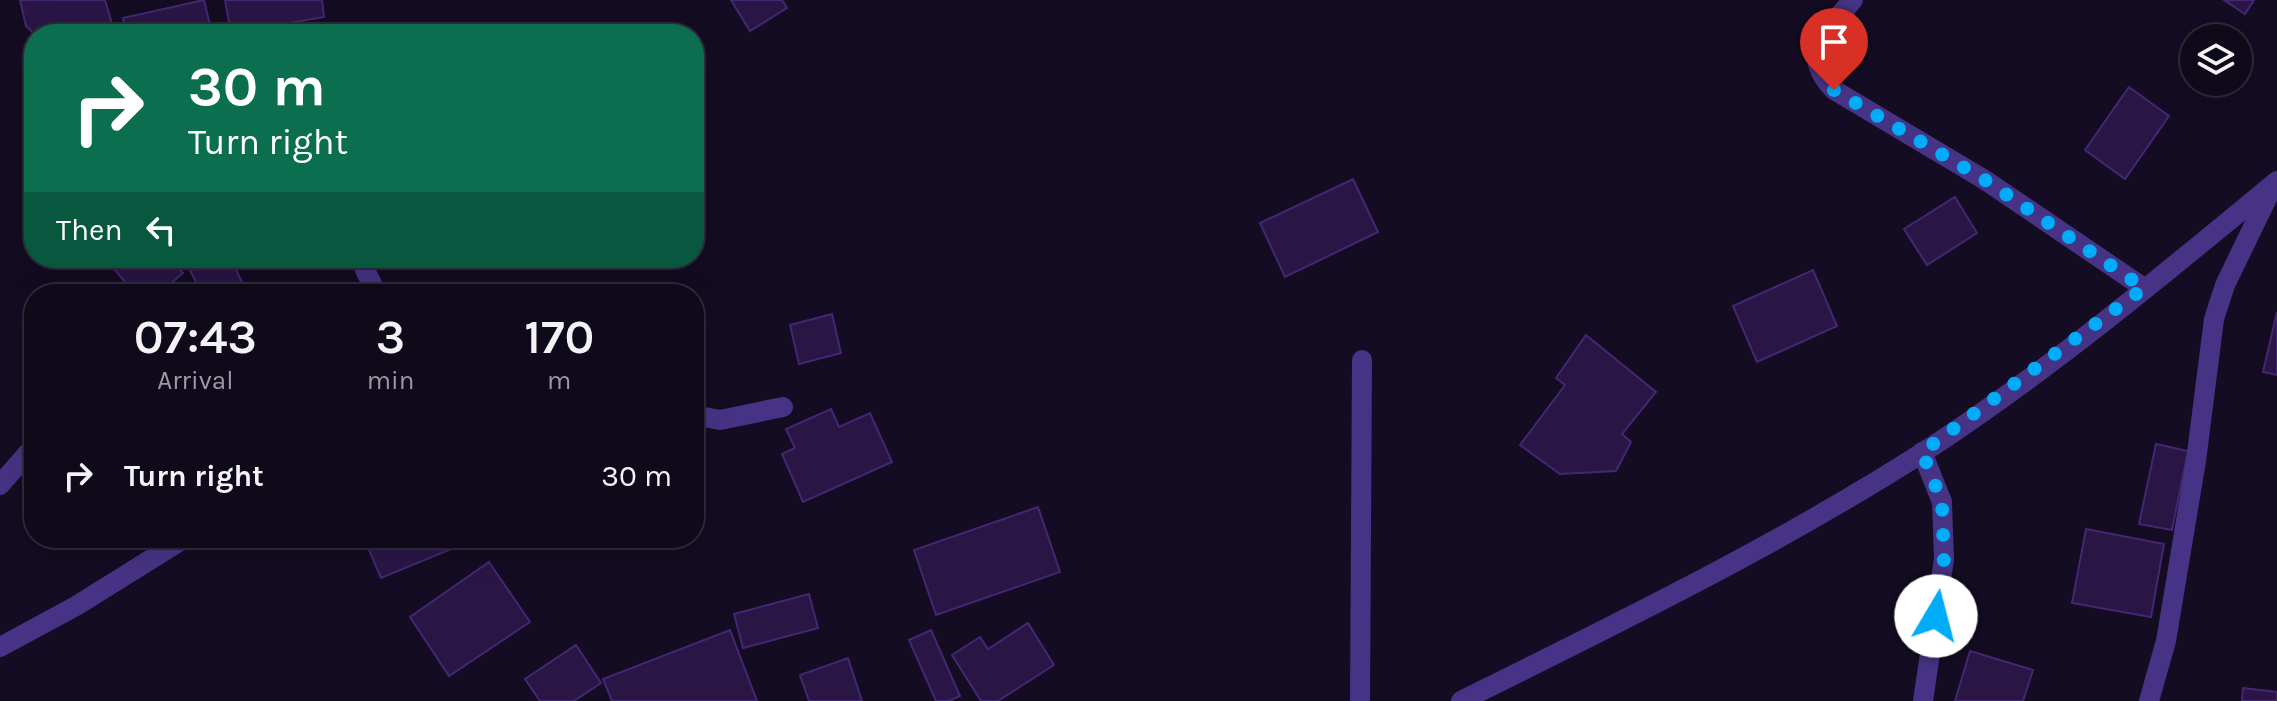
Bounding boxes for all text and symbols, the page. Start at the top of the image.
pin [1800,8,1868,90]
icon: arrive [1812,20,1856,64]
map controls [2180,24,2252,96]
button: layers [2180,24,2252,96]
text: 30 m [188,54,326,119]
icon: right [56,56,160,160]
text: Turn right [188,121,348,163]
icon: left [139,208,183,252]
text: Then [56,212,123,248]
text: 07:43 [134,309,257,365]
text: 3 [376,309,405,365]
text: 170 [524,309,594,365]
text: Arrival [157,365,233,396]
text: min [367,365,414,396]
text: m [547,365,571,396]
icon: right [56,454,100,498]
text: Turn right [124,458,264,494]
text: 30 m [601,458,672,494]
position arrow [1894,574,1978,658]

